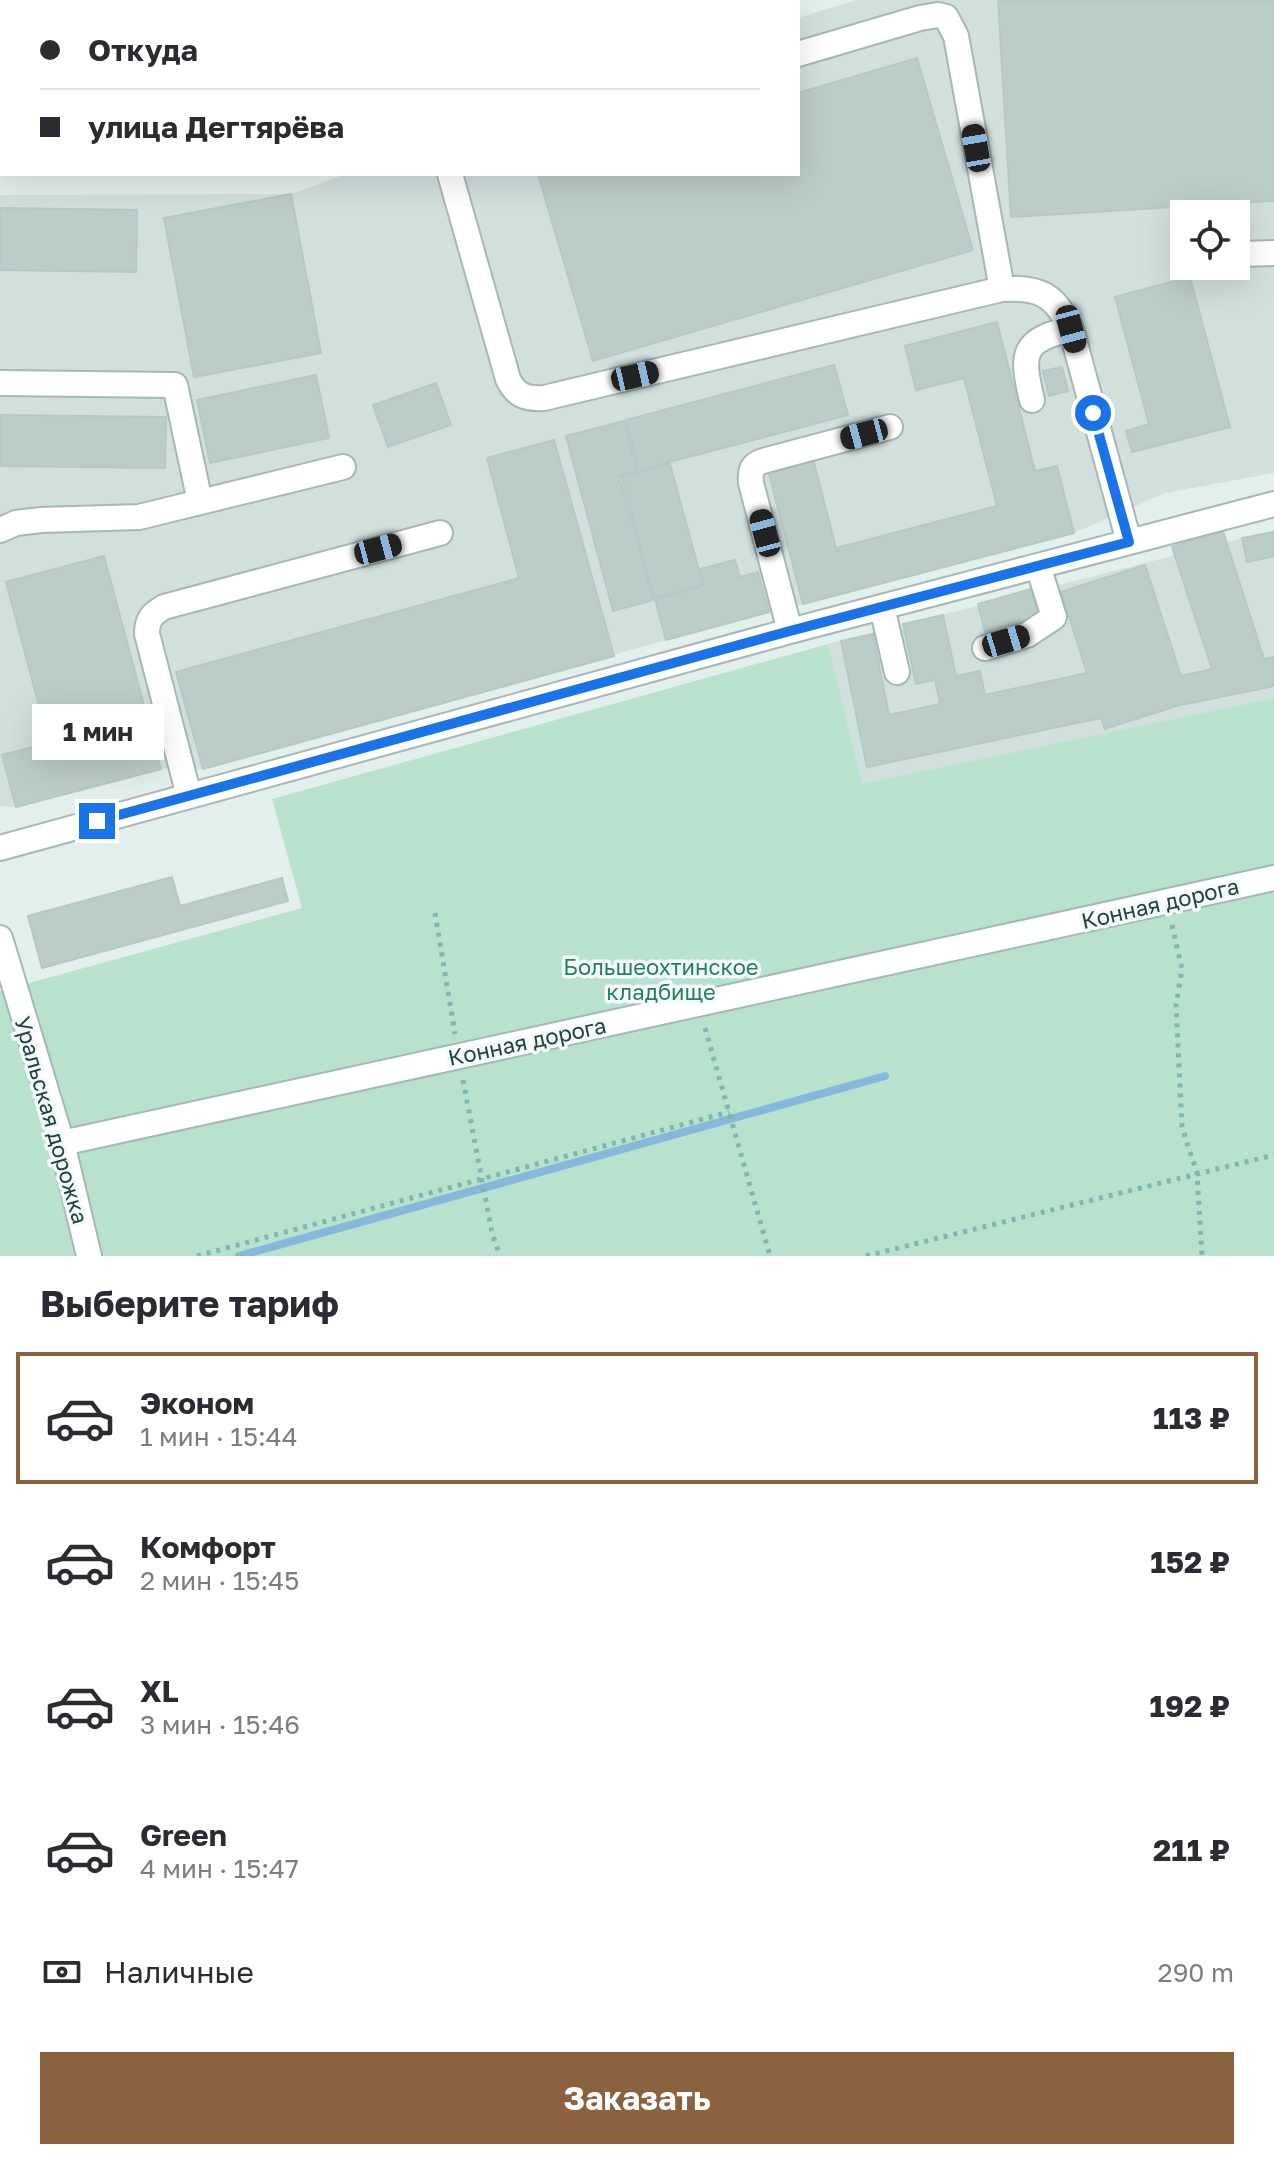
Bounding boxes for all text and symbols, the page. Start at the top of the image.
text: Откуда [88,32,198,68]
text: улица Дегтярёва [88,109,344,145]
car [960,122,992,174]
map controls [1170,200,1250,280]
button: locate [1170,200,1250,280]
car [1053,303,1089,355]
car [609,359,661,393]
route start [1075,395,1111,431]
car [838,416,890,452]
car [747,507,783,559]
car [352,531,404,567]
car [980,623,1032,659]
callout: 1 мин [31,705,163,761]
text: 1 мин [63,716,133,747]
route end [79,803,115,839]
street label: Конная дорога [1079,872,1241,934]
park label: Большеохтинское кладбище [563,953,759,1005]
street label: Конная дорога [446,1011,608,1071]
street label: Уральская дорожка [9,1013,95,1227]
text: Выберите тариф [40,1282,339,1325]
icon: car [44,1382,116,1454]
text: Эконом [140,1385,254,1421]
text: 113 ₽ [1153,1400,1230,1436]
text: 1 мин · 15:44 [140,1421,298,1452]
icon: car [44,1526,116,1598]
text: Комфорт [140,1529,276,1565]
text: 152 ₽ [1150,1544,1230,1580]
text: 2 мин · 15:45 [140,1565,299,1596]
icon: car [44,1670,116,1742]
text: XL [140,1673,179,1709]
text: 192 ₽ [1149,1688,1230,1724]
text: 3 мин · 15:46 [140,1709,300,1740]
icon: car [44,1814,116,1886]
text: Green [140,1817,227,1853]
text: 211 ₽ [1153,1832,1230,1868]
text: 4 мин · 15:47 [140,1853,299,1884]
icon: cash [40,1950,84,1994]
text: Наличные [104,1954,254,1990]
text: 290 m [1158,1957,1234,1988]
button: Заказать [40,2052,1234,2144]

